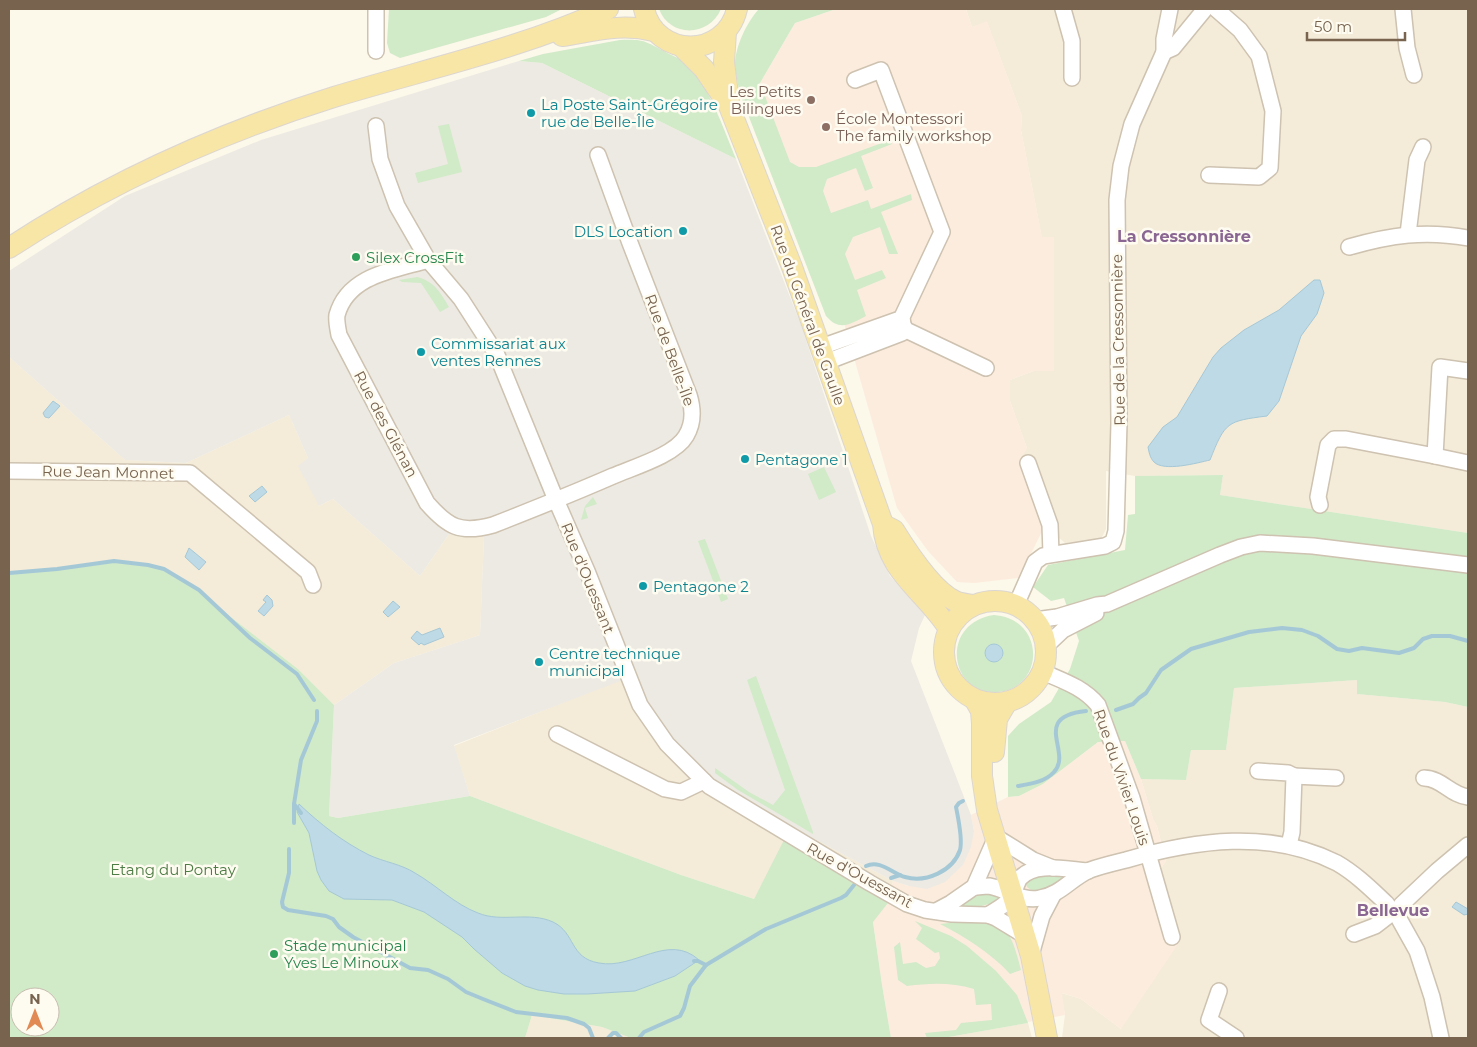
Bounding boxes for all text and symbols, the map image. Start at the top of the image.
scale bar [1307,10,1404,42]
text: 50 m [1314,17,1352,36]
place label: Les Petits Bilingues [729,82,801,118]
marker: Les Petits Bilingues [805,94,817,106]
place label: La Poste Saint-Grégoire rue de Belle-Île [541,95,718,131]
marker: La Poste Saint-Grégoire rue de Belle-Île [525,107,537,119]
place label: École Montessori The family workshop [836,109,992,145]
marker: École Montessori The family workshop [820,121,832,133]
place label: DLS Location [574,222,673,241]
street label: Rue du Général de Gaulle [766,222,850,408]
marker: DLS Location [677,225,689,237]
district label: La Cressonnière [1117,227,1251,246]
place label: Silex CrossFit [366,248,464,267]
marker: Silex CrossFit [350,251,362,263]
street label: Rue de la Cressonnière [1107,254,1129,426]
street label: Rue de Belle-Île [641,291,699,409]
place label: Commissariat aux ventes Rennes [431,334,566,370]
marker: Commissariat aux ventes Rennes [415,346,427,358]
street label: Rue des Glénan [350,367,422,481]
place label: Pentagone 1 [755,450,848,469]
marker: Pentagone 1 [739,453,751,465]
street label: Rue Jean Monnet [42,461,174,483]
street label: Rue d'Ouessant [557,520,619,636]
place label: Pentagone 2 [653,577,749,596]
marker: Pentagone 2 [637,580,649,592]
place label: Centre technique municipal [549,644,680,680]
marker: Centre technique municipal [533,656,545,668]
street label: Rue du Vivier Louis [1090,706,1154,848]
street label: Rue d'Ouessant [804,838,916,912]
park label: Etang du Pontay [110,860,237,879]
district label: Bellevue [1357,901,1429,920]
place label: Stade municipal Yves Le Minoux [284,936,407,972]
marker: Stade municipal Yves Le Minoux [268,948,280,960]
north arrow [10,987,60,1037]
text: N [29,990,41,1008]

